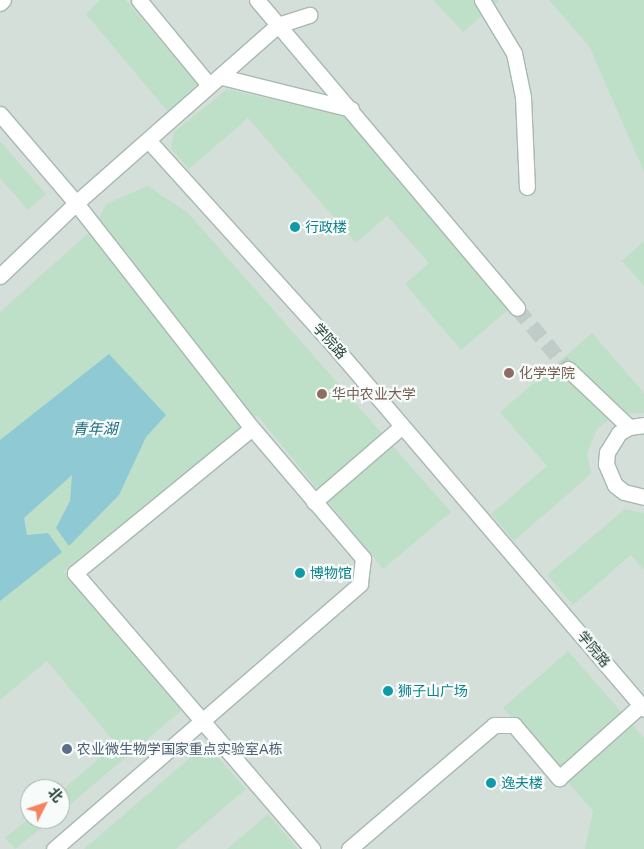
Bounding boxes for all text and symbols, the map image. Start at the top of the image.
place label: 行政楼 [305,219,347,235]
marker: 行政楼 [289,221,301,233]
street label: 学院路 [310,320,350,362]
place label: 化学学院 [519,365,575,381]
marker: 化学学院 [503,367,515,379]
place label: 华中农业大学 [332,386,416,402]
marker: 华中农业大学 [316,388,328,400]
water label: 青年湖 [73,421,117,439]
place label: 博物馆 [310,565,352,581]
marker: 博物馆 [294,567,306,579]
street label: 学院路 [574,628,614,670]
place label: 狮子山广场 [398,683,468,699]
marker: 狮子山广场 [382,685,394,697]
place label: 农业微生物学国家重点实验室A栋 [77,741,283,757]
marker: 农业微生物学国家重点实验室A栋 [61,743,73,755]
place label: 逸夫楼 [501,775,543,791]
marker: 逸夫楼 [485,777,497,789]
north arrow [20,779,70,829]
text: 北 [45,784,66,805]

